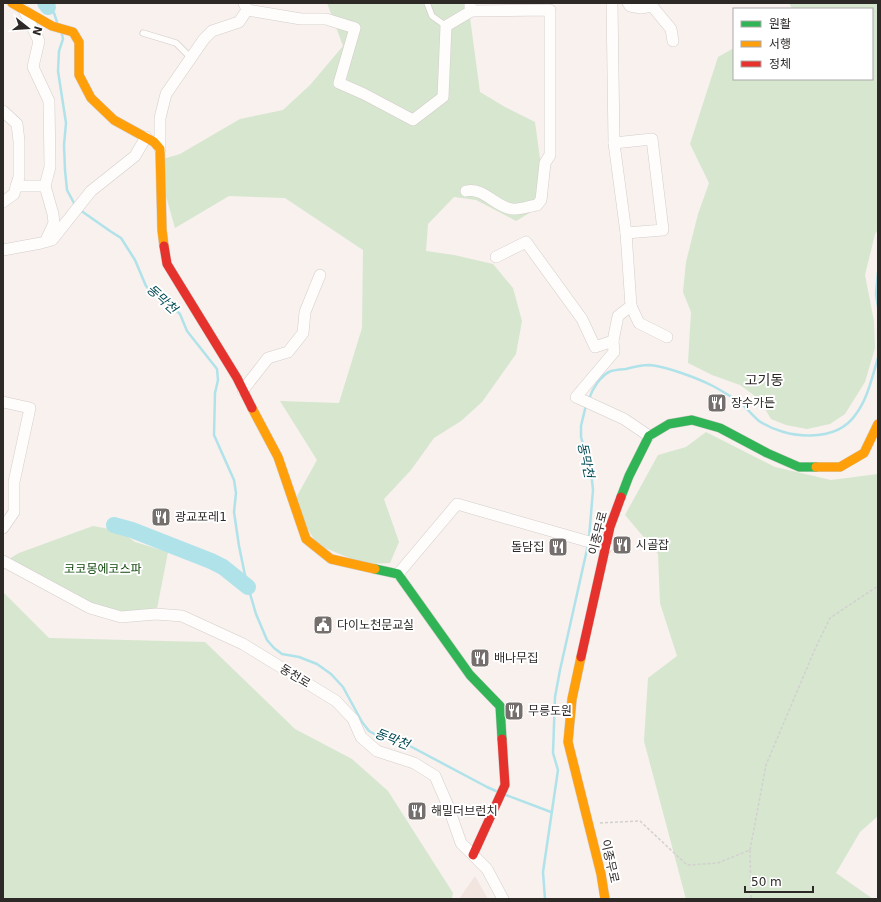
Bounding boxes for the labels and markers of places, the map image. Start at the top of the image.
restaurant icon: 장수가든 [706,392,728,414]
place label: 장수가든 [731,396,775,410]
restaurant icon: 광교포레1 [150,506,172,528]
place label: 광교포레1 [175,510,227,524]
restaurant icon: 시골잡 [611,534,633,556]
restaurant icon: 돌담집 [547,536,569,558]
place label: 시골잡 [636,538,669,552]
place label: 돌담집 [511,540,544,554]
public building icon: 다이노천문교실 [312,614,334,636]
place label: 다이노천문교실 [337,618,414,632]
restaurant icon: 배나무집 [469,647,491,669]
place label: 배나무집 [494,651,538,665]
restaurant icon: 무릉도원 [503,700,525,722]
place label: 무릉도원 [528,704,572,718]
restaurant icon: 해밀더브런치 [406,800,428,822]
place label: 해밀더브런치 [431,804,497,818]

